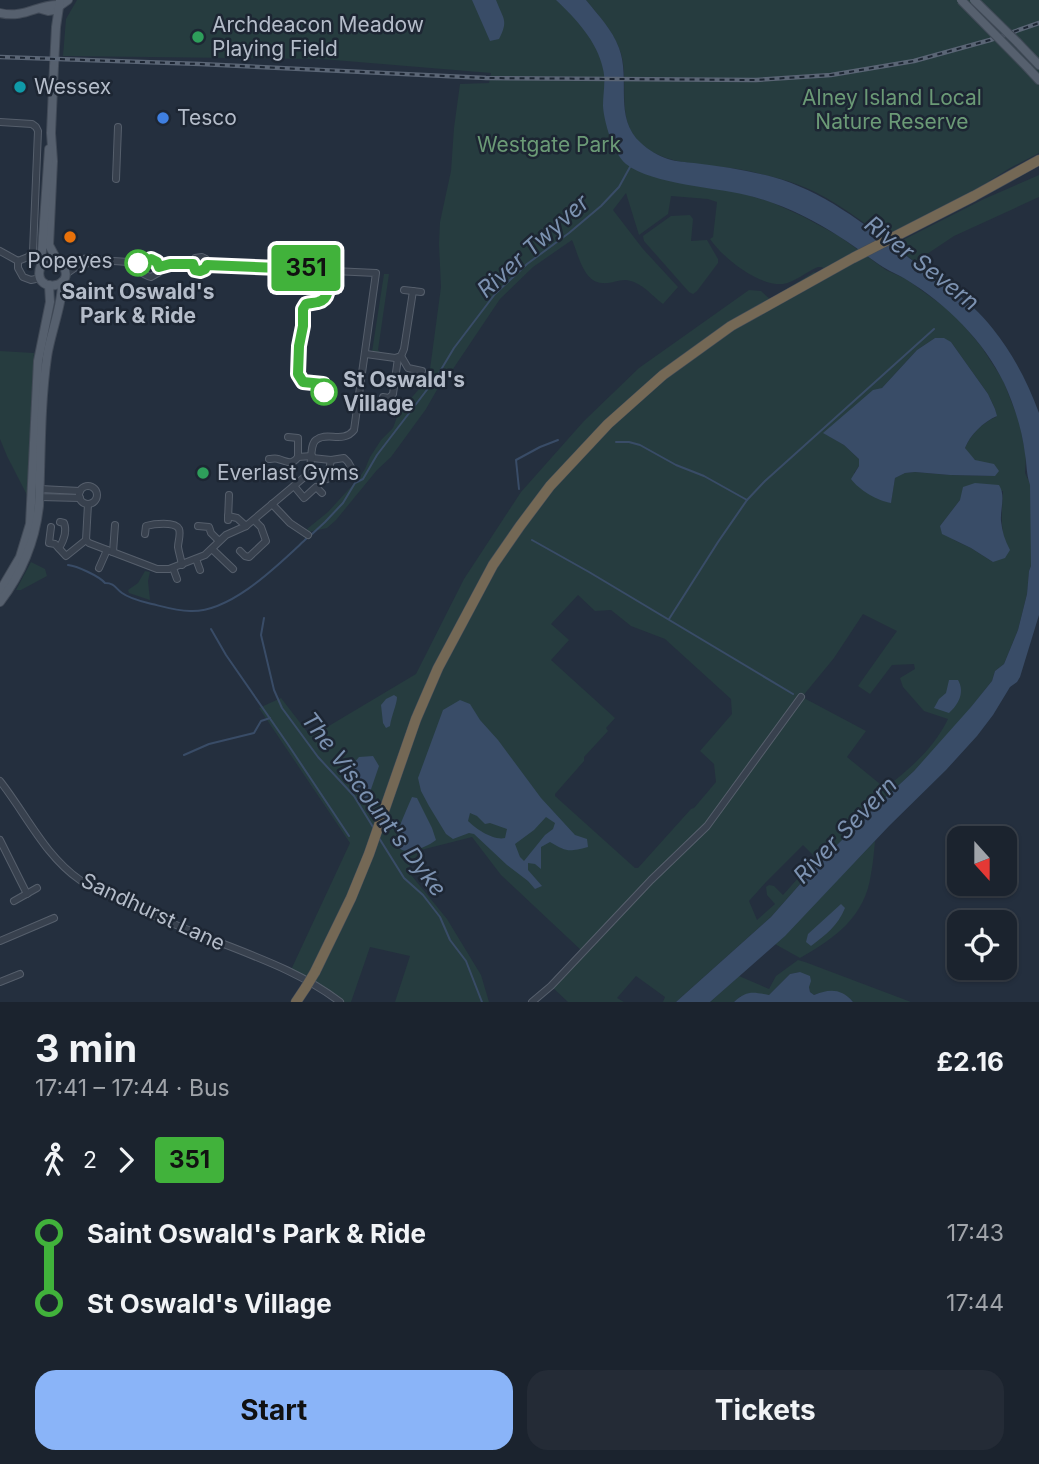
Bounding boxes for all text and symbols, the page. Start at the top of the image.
place label: Archdeacon Meadow Playing Field [212,12,424,61]
marker: Archdeacon Meadow Playing Field [190,29,206,45]
place label: Wessex [34,74,111,99]
marker: Wessex [12,79,28,95]
park label: Alney Island Local Nature Reserve [802,85,982,134]
place label: Tesco [177,105,237,130]
marker: Tesco [155,110,171,126]
park label: Westgate Park [477,132,622,157]
water label: River Twyver [471,188,596,304]
water label: River Severn [859,210,985,316]
marker: Popeyes [62,229,78,245]
line badge: 351 [266,245,346,291]
place label: Popeyes [27,248,113,273]
marker: Saint Oswald's Park & Ride [125,250,151,276]
text: 351 [285,253,327,282]
place label: Saint Oswald's Park & Ride [62,279,214,328]
place label: St Oswald's Village [343,367,465,416]
marker: St Oswald's Village [311,379,337,405]
place label: Everlast Gyms [217,460,359,485]
marker: Everlast Gyms [195,465,211,481]
water label: The Viscount's Dyke [295,706,453,902]
water label: River Severn [787,771,903,889]
north arrow [947,826,1017,896]
map controls [947,826,1017,980]
street label: Sandhurst Lane [77,867,229,956]
button: locate [947,910,1017,980]
text: 3 min [35,1025,137,1071]
text: £2.16 [937,1046,1004,1077]
text: 17:41 – 17:44 · Bus [35,1074,230,1102]
icon: walk [35,1141,73,1179]
icon: forward [107,1141,145,1179]
text: 351 [169,1145,210,1174]
text: 2 [83,1146,97,1174]
text: Saint Oswald's Park & Ride [87,1218,426,1249]
text: 17:43 [947,1219,1004,1247]
text: St Oswald's Village [87,1288,332,1319]
text: 17:44 [946,1289,1004,1317]
button: Start [35,1370,513,1450]
button: Tickets [527,1370,1004,1450]

